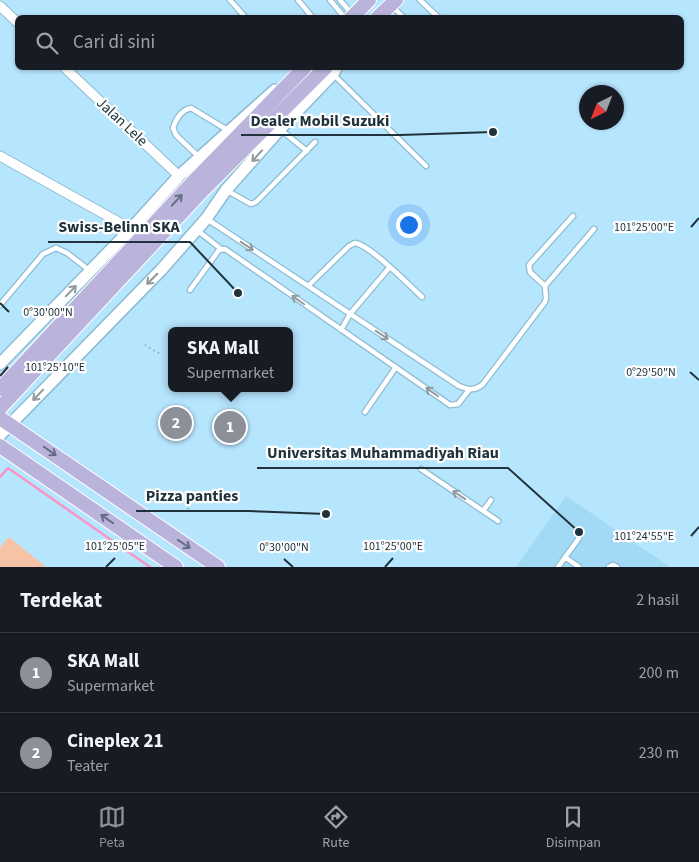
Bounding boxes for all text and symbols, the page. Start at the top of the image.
search box [15,15,684,70]
icon: search [33,29,61,57]
text: Cari di sini [73,29,155,56]
north arrow [579,85,624,130]
street label: Jalan Lele [92,93,152,151]
callout: Dealer Mobil Suzuki [241,104,400,135]
text: Dealer Mobil Suzuki [250,110,390,132]
one-way arrow [251,149,263,162]
one-way arrow [171,193,183,206]
callout: Swiss-Belinn SKA [48,211,190,242]
your location [396,212,422,238]
text: Swiss-Belinn SKA [58,216,181,238]
text: 101°25'00"E [614,219,674,236]
one-way arrow [239,241,253,251]
one-way arrow [146,273,158,285]
one-way arrow [64,285,77,297]
one-way arrow [292,295,306,305]
text: 0°30'00"N [23,304,73,321]
popup [168,327,293,392]
one-way arrow [375,331,389,341]
text: SKA Mall [187,335,259,362]
text: 101°25'10"E [25,359,85,376]
text: Supermarket [187,362,274,384]
text: 0°29'50"N [626,364,676,381]
one-way arrow [425,387,439,397]
one-way arrow [32,389,44,401]
pin: 2 [160,404,192,442]
pin: 1 [214,408,246,446]
callout: Universitas Muhammadiyah Riau [257,437,508,468]
text: Universitas Muhammadiyah Riau [267,442,499,464]
one-way arrow [43,446,57,456]
callout: Pizza panties [136,480,248,511]
text: Pizza panties [146,485,238,507]
one-way arrow [453,490,467,500]
one-way arrow [101,514,115,524]
text: 101°24'55"E [614,528,674,545]
text: 101°25'05"E [85,538,145,555]
text: 101°25'00"E [363,538,423,555]
one-way arrow [177,539,191,549]
text: 0°30'00"N [259,539,309,556]
text: Terdekat [20,585,102,615]
text: 2 hasil [636,589,679,611]
text: SKA Mall [67,648,139,675]
text: 1 [32,662,40,684]
text: 200 m [639,662,679,684]
text: Supermarket [67,675,154,697]
text: Cineplex 21 [67,728,164,755]
text: 2 [32,742,40,764]
text: 230 m [639,742,679,764]
text: Teater [67,755,109,777]
tab: Peta [98,803,126,853]
tab: Rute [322,803,350,853]
tab: Disimpan [546,803,601,853]

